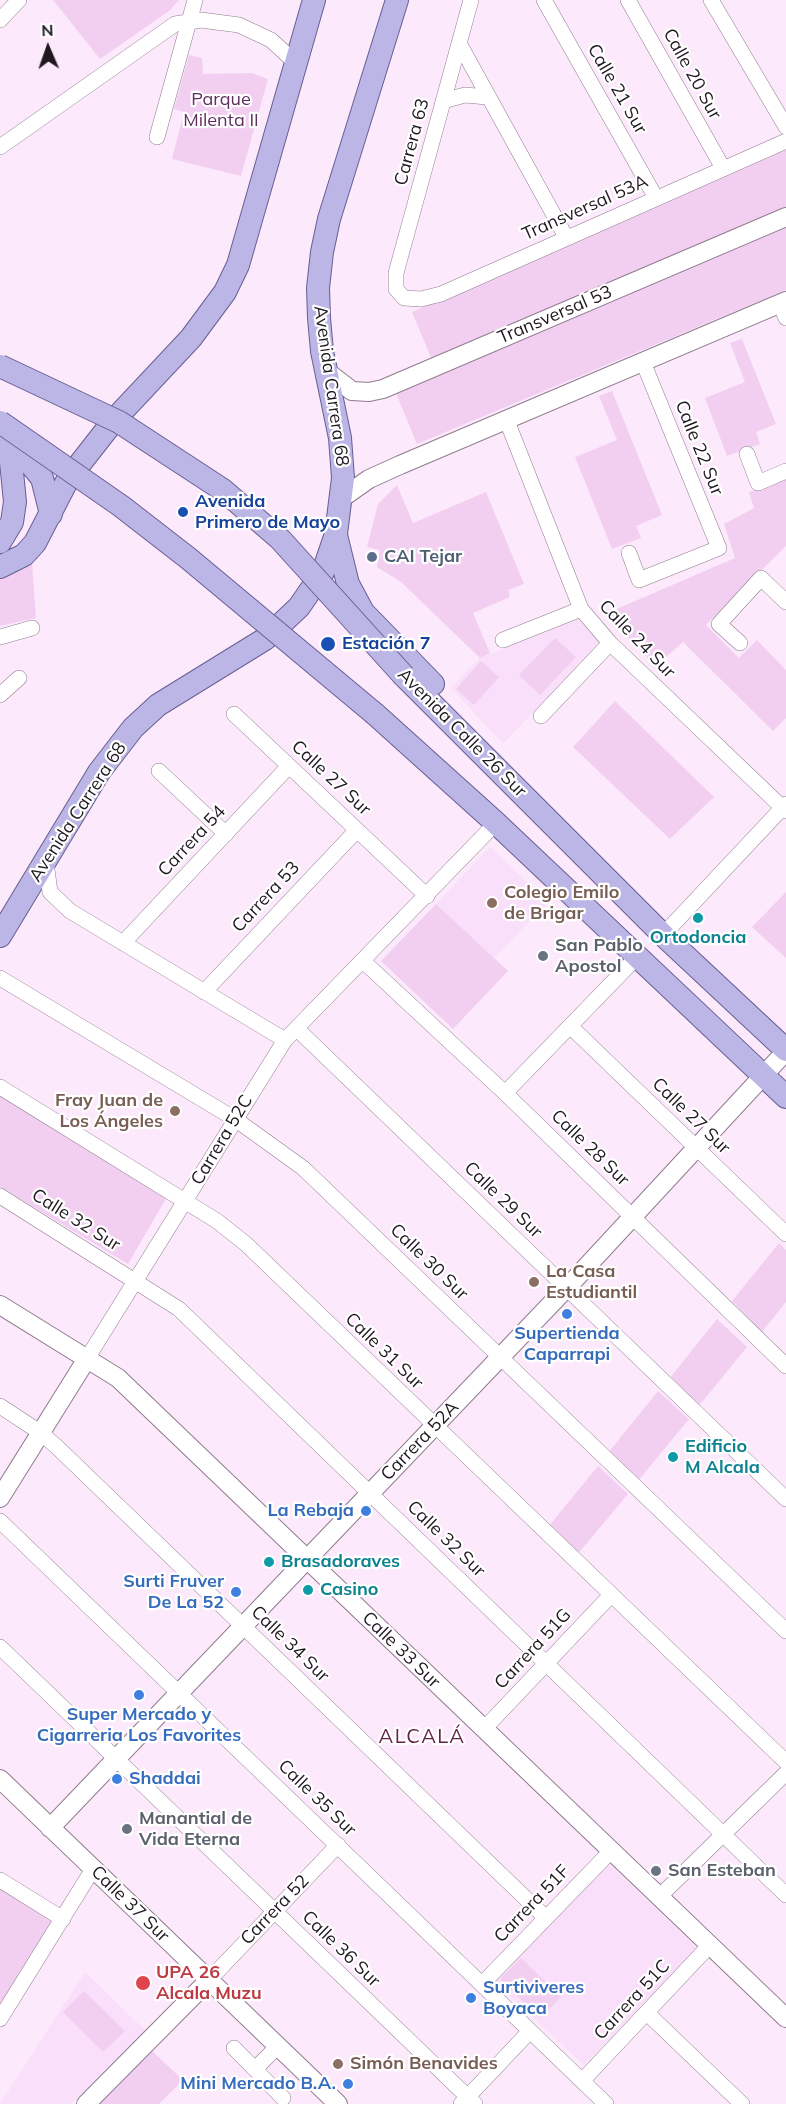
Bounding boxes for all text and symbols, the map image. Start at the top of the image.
north arrow [18,18,78,78]
text: N [41,20,54,40]
street label: Calle 20 Sur [658,25,726,123]
street label: Calle 21 Sur [583,40,651,138]
park label: Parque Milenta II [183,89,259,132]
street label: Carrera 63 [390,96,434,188]
street label: Transversal 53A [519,171,651,245]
street label: Transversal 53 [495,281,615,349]
street label: Avenida Carrera 68 [309,304,353,468]
street label: Calle 22 Sur [670,397,728,499]
place label: Avenida Primero de Mayo [195,491,340,534]
marker: Avenida Primero de Mayo [176,505,190,519]
place label: CAI Tejar [384,546,462,568]
marker: CAI Tejar [365,550,379,564]
street label: Calle 24 Sur [594,595,680,683]
place label: Estación 7 [342,633,431,655]
marker: Estación 7 [319,635,337,653]
street label: Avenida Calle 26 Sur [393,664,531,802]
street label: Calle 27 Sur [287,736,375,820]
street label: Avenida Carrera 68 [25,738,131,886]
street label: Carrera 54 [154,801,230,881]
street label: Carrera 53 [228,857,304,937]
place label: Colegio Emilo de Brigar [504,882,619,924]
marker: Colegio Emilo de Brigar [485,896,499,910]
marker: Ortodoncia [691,911,705,925]
place label: Ortodoncia [650,927,746,949]
place label: San Pablo Apostol [555,935,643,978]
marker: San Pablo Apostol [536,949,550,963]
street label: Calle 27 Sur [647,1073,735,1159]
place label: Fray Juan de Los Ángeles [55,1090,163,1132]
street label: Carrera 52C [187,1091,257,1189]
marker: Fray Juan de Los Ángeles [168,1104,182,1118]
street label: Calle 28 Sur [546,1105,634,1191]
street label: Calle 29 Sur [459,1157,547,1243]
street label: Calle 32 Sur [28,1184,124,1256]
street label: Calle 30 Sur [385,1219,473,1305]
place label: La Casa Estudiantil [546,1261,637,1304]
marker: La Casa Estudiantil [527,1275,541,1289]
marker: Supertienda Caparrapi [560,1307,574,1321]
street label: Calle 31 Sur [340,1308,428,1394]
place label: Supertienda Caparrapi [514,1323,620,1366]
street label: Carrera 52A [377,1397,463,1485]
place label: Edificio M Alcala [685,1436,760,1478]
marker: Edificio M Alcala [666,1450,680,1464]
street label: Calle 32 Sur [402,1496,490,1582]
place label: La Rebaja [267,1500,354,1522]
marker: La Rebaja [359,1504,373,1518]
place label: Brasadoraves [281,1551,400,1573]
marker: Brasadoraves [262,1555,276,1569]
place label: Surti Fruver De La 52 [123,1571,224,1614]
place label: Casino [320,1579,378,1601]
marker: Casino [301,1583,315,1597]
marker: Surti Fruver De La 52 [229,1585,243,1599]
street label: Calle 34 Sur [246,1601,334,1687]
street label: Carrera 51G [490,1604,576,1694]
street label: Calle 33 Sur [357,1607,445,1693]
marker: Super Mercado y Cigarreria Los Favorites [132,1688,146,1702]
place label: Super Mercado y Cigarreria Los Favorites [37,1704,241,1746]
district label: ALCALÁ [378,1725,466,1749]
street label: Calle 35 Sur [273,1755,361,1841]
place label: Shaddai [129,1768,201,1790]
marker: Shaddai [110,1772,124,1786]
place label: Manantial de Vida Eterna [139,1808,252,1850]
marker: Manantial de Vida Eterna [120,1822,134,1836]
place label: San Esteban [668,1860,776,1882]
street label: Calle 37 Sur [86,1861,174,1947]
street label: Carrera 51F [490,1861,574,1947]
marker: San Esteban [649,1864,663,1878]
street label: Carrera 52 [236,1870,314,1950]
street label: Calle 36 Sur [297,1906,385,1992]
street label: Carrera 51C [590,1956,674,2044]
place label: UPA 26 Alcala Muzu [156,1962,262,2004]
marker: UPA 26 Alcala Muzu [134,1974,152,1992]
place label: Surtiviveres Boyaca [483,1977,584,2020]
marker: Surtiviveres Boyaca [464,1991,478,2005]
place label: Simón Benavides [350,2053,498,2075]
marker: Simón Benavides [331,2057,345,2071]
place label: Mini Mercado B.A. [180,2073,336,2095]
marker: Mini Mercado B.A. [341,2077,355,2091]

